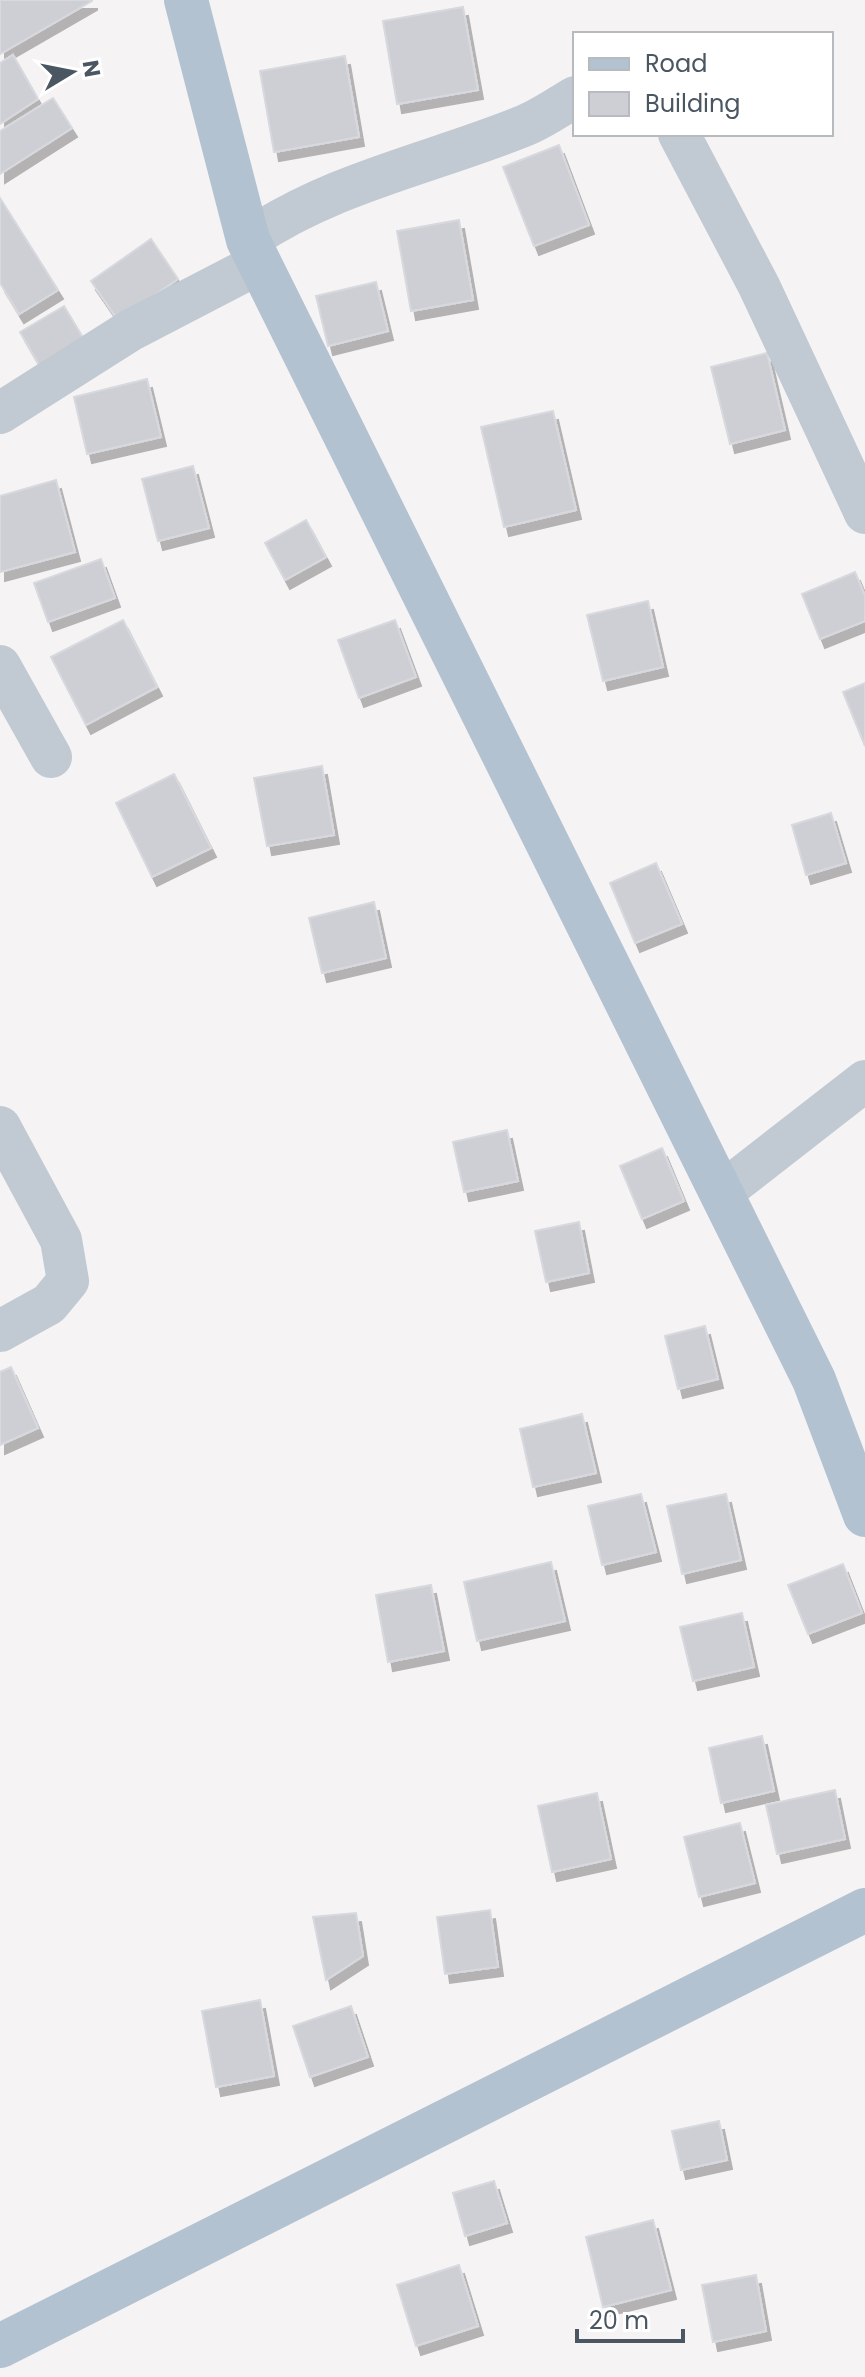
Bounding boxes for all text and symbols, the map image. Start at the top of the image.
north arrow [32,32,112,112]
legend [573,32,833,136]
text: Road [645,47,707,80]
text: N [75,58,108,79]
text: Building [645,87,741,120]
scale bar [577,2293,683,2343]
text: 20 m [589,2304,649,2337]

